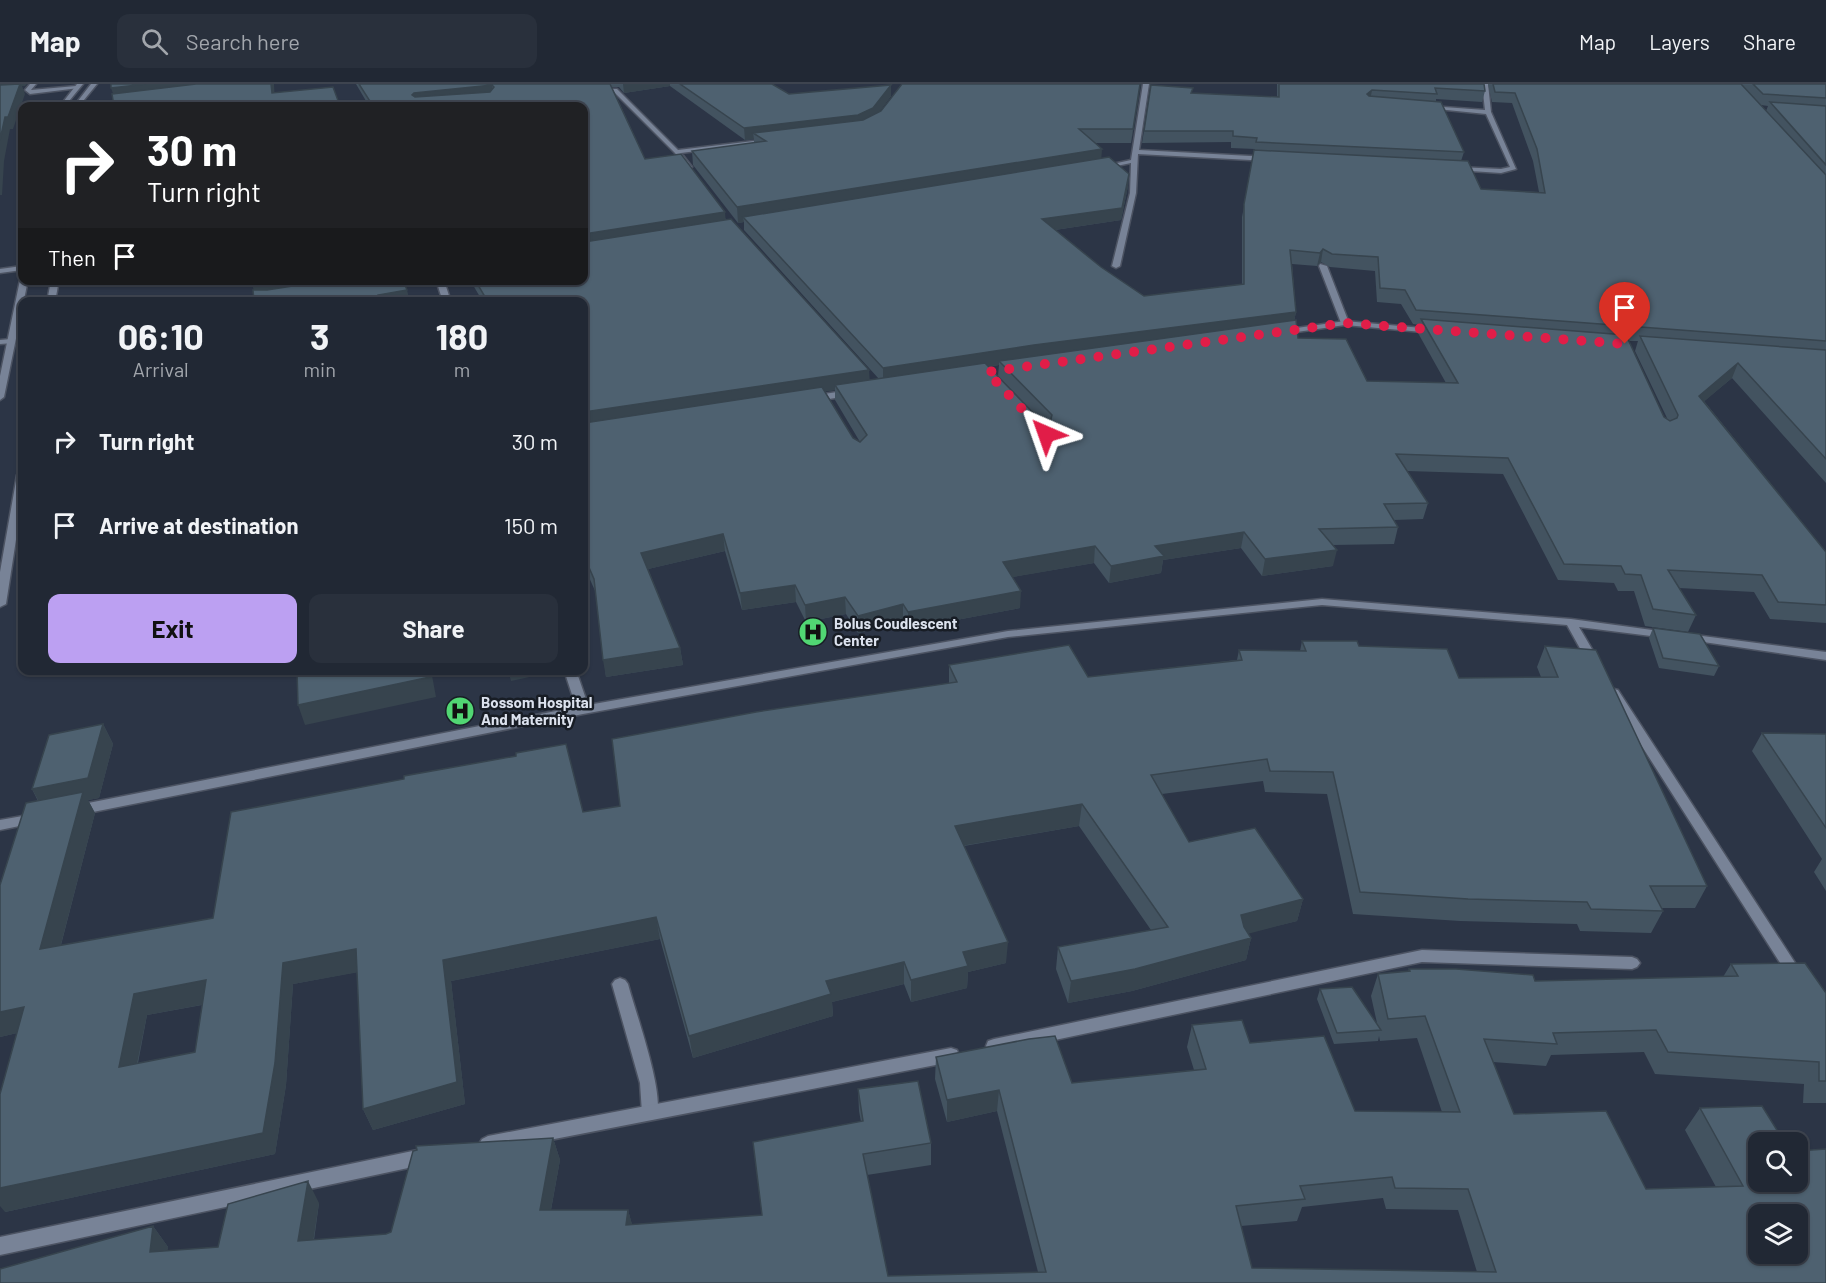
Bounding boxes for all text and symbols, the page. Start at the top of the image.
search box [117,14,537,68]
text: Map [30,24,81,58]
icon: search [138,25,171,58]
text: Search here [186,28,300,54]
text: Map [1579,29,1616,54]
text: Layers [1649,29,1710,54]
text: Share [1743,29,1796,54]
text: 30 m [147,124,237,174]
icon: right [48,126,126,204]
text: Turn right [147,175,261,207]
icon: arrive [108,240,141,273]
text: Then [48,244,96,270]
pin [1599,282,1650,344]
icon: arrive [1608,291,1641,324]
text: 06:10 [118,314,204,357]
text: 3 [310,314,329,357]
text: 180 [436,314,488,357]
text: Arrival [133,357,189,381]
text: min [304,357,336,381]
text: m [454,357,470,381]
position arrow [1014,402,1078,466]
icon: right [48,425,81,458]
text: Turn right [99,428,194,454]
text: 30 m [512,428,558,454]
icon: arrive [48,509,81,542]
text: Arrive at destination [99,512,298,538]
text: 150 m [504,512,558,538]
button: Exit [48,594,297,663]
button: Share [309,594,558,663]
place label: Bolus Coudlescent Center [834,614,958,649]
hospital icon: Bolus Coudlescent Center [797,616,829,648]
place label: Bossom Hospital And Maternity [481,693,592,728]
hospital icon: Bossom Hospital And Maternity [444,695,476,727]
map controls [1748,1132,1808,1264]
button: search [1748,1132,1808,1192]
button: layers [1748,1204,1808,1264]

